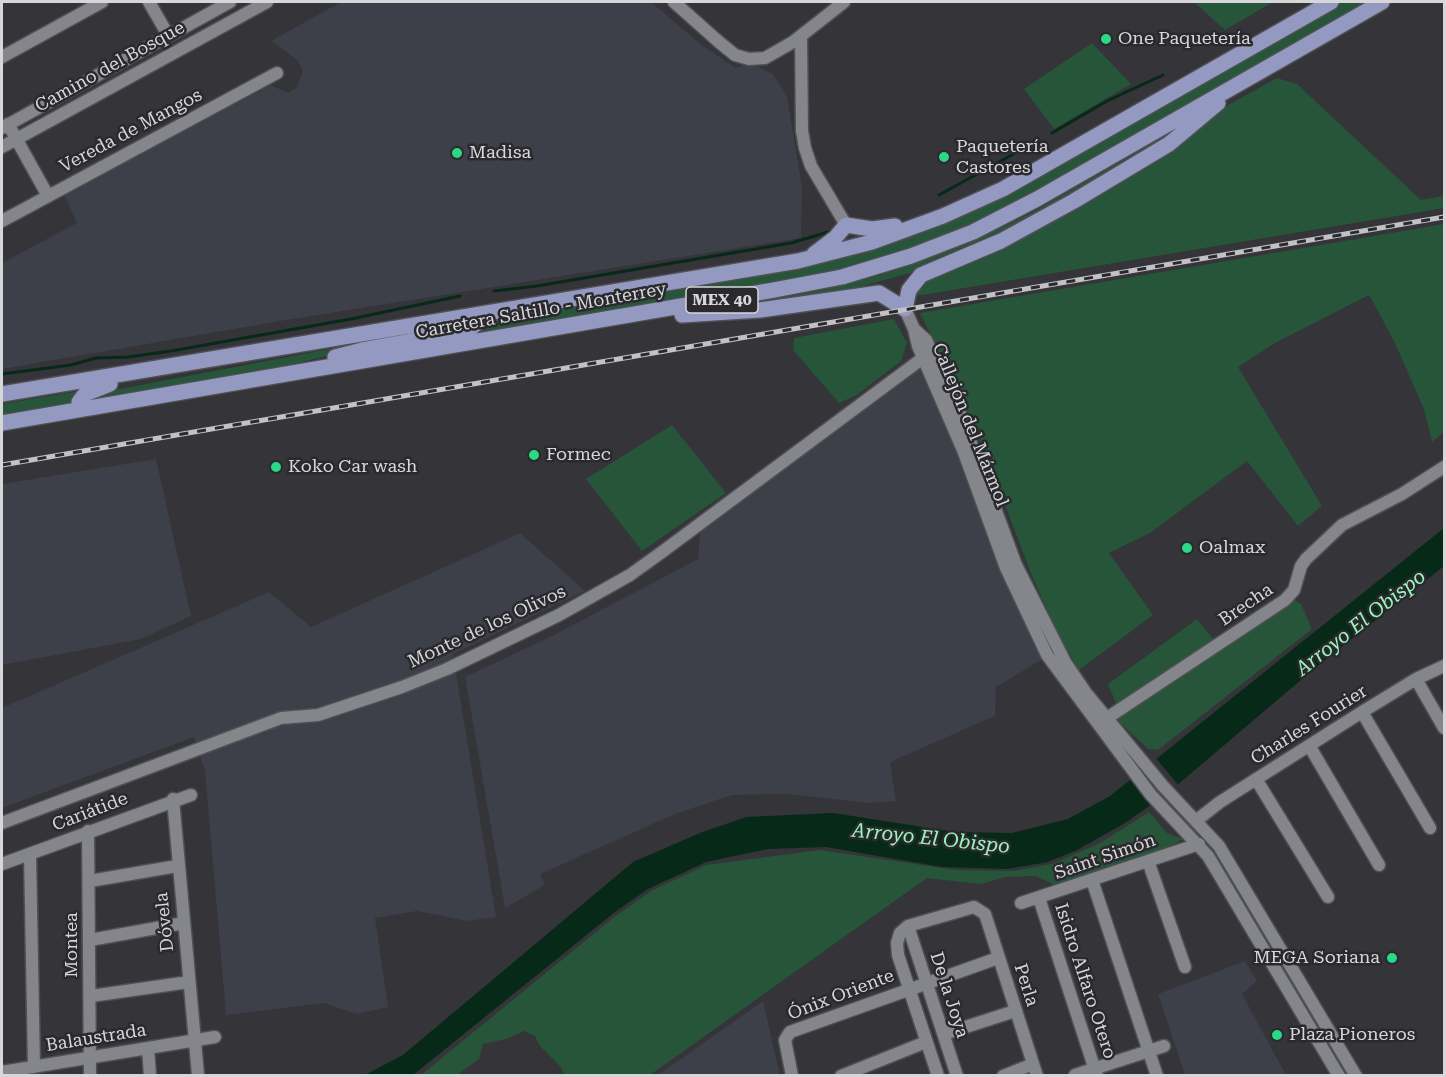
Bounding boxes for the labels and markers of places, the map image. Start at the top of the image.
place label: One Paquetería [1118,28,1251,50]
marker: One Paquetería [1099,32,1113,46]
place label: Paquetería Castores [956,136,1049,178]
place label: Madisa [469,142,531,164]
marker: Madisa [450,146,464,160]
marker: Paquetería Castores [937,150,951,164]
place label: Formec [546,444,611,466]
marker: Formec [527,448,541,462]
place label: Koko Car wash [288,456,417,478]
marker: Koko Car wash [269,460,283,474]
place label: Oalmax [1199,537,1265,559]
marker: Oalmax [1180,541,1194,555]
place label: MEGA Soriana [1253,947,1380,969]
marker: MEGA Soriana [1385,951,1399,965]
place label: Plaza Pioneros [1289,1024,1415,1046]
marker: Plaza Pioneros [1270,1028,1284,1042]

